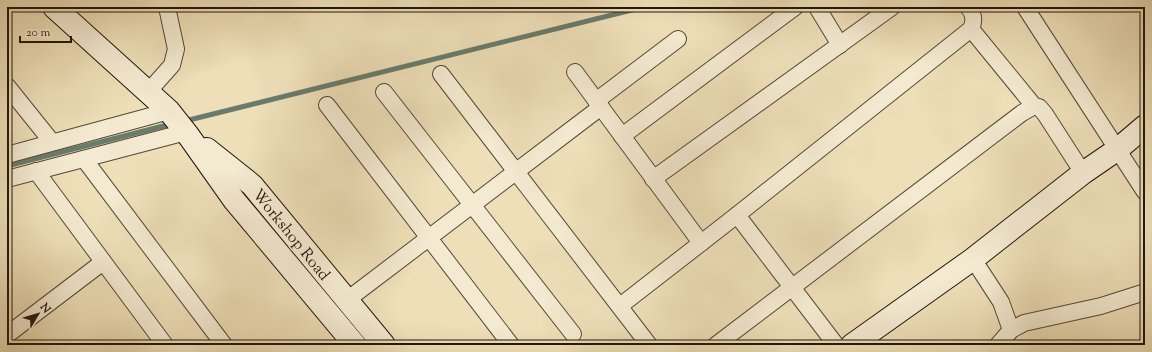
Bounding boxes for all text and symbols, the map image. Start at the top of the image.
scale bar [20,18,71,44]
text: 20 m [26,24,51,42]
street label: Workshop Road [246,185,334,286]
north arrow [18,294,58,334]
text: N [35,299,54,317]

